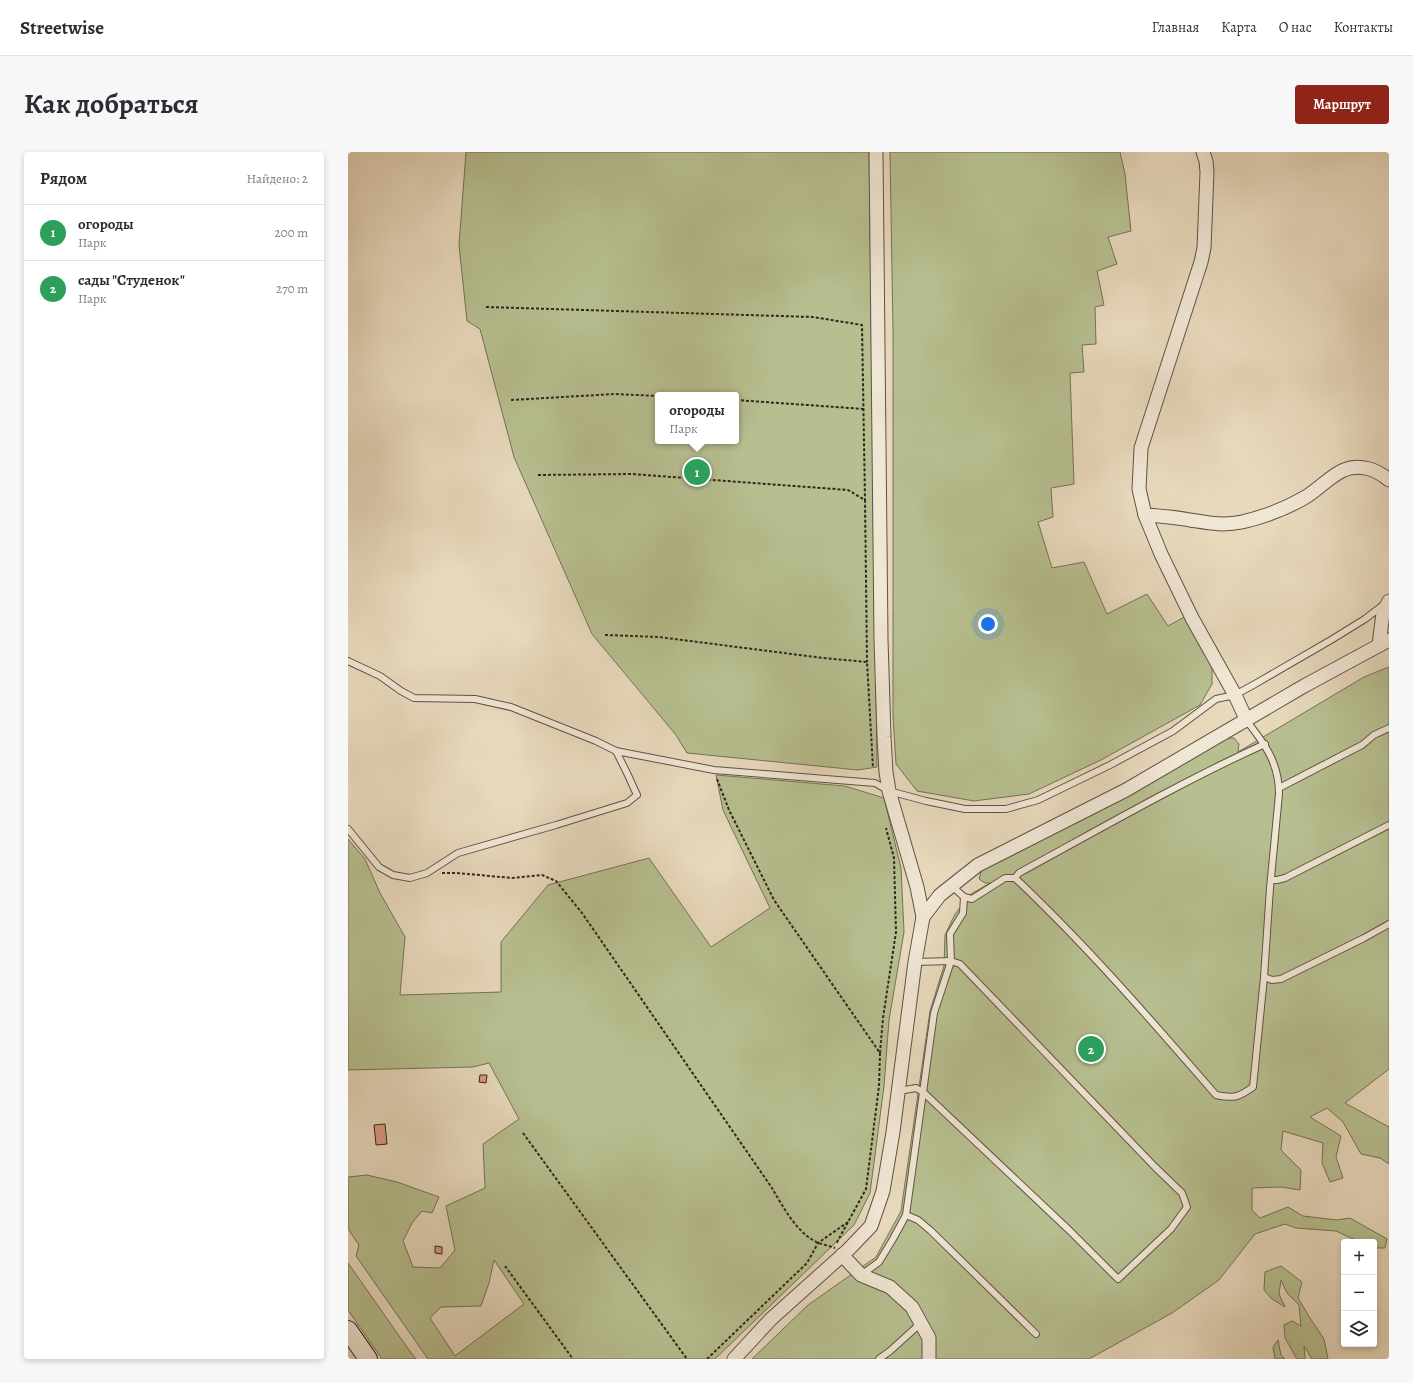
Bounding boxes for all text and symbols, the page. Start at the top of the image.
text: Streetwise [20,15,104,41]
text: Главная [1152,18,1199,37]
text: Карта [1221,18,1257,37]
text: О нас [1279,18,1312,37]
text: Контакты [1334,18,1393,37]
text: Как добраться [24,85,199,123]
button: Маршрут [1295,85,1389,124]
text: Рядом [40,167,87,190]
text: Найдено: 2 [247,170,308,187]
text: огороды [78,214,134,234]
text: 1 [51,224,55,241]
text: 200 m [275,224,308,241]
text: Парк [78,234,107,251]
text: сады "Студенок" [78,270,185,290]
text: 2 [50,280,56,297]
text: 270 m [276,280,308,297]
text: Парк [78,290,107,307]
popup [655,392,739,444]
text: огороды [669,400,725,420]
text: Парк [669,420,698,437]
pin: 1 [684,457,710,487]
your location [978,614,998,634]
pin: 2 [1078,1034,1104,1064]
map controls [1341,1239,1377,1347]
button: + [1341,1239,1377,1275]
button: − [1341,1275,1377,1311]
button: layers [1341,1311,1377,1347]

